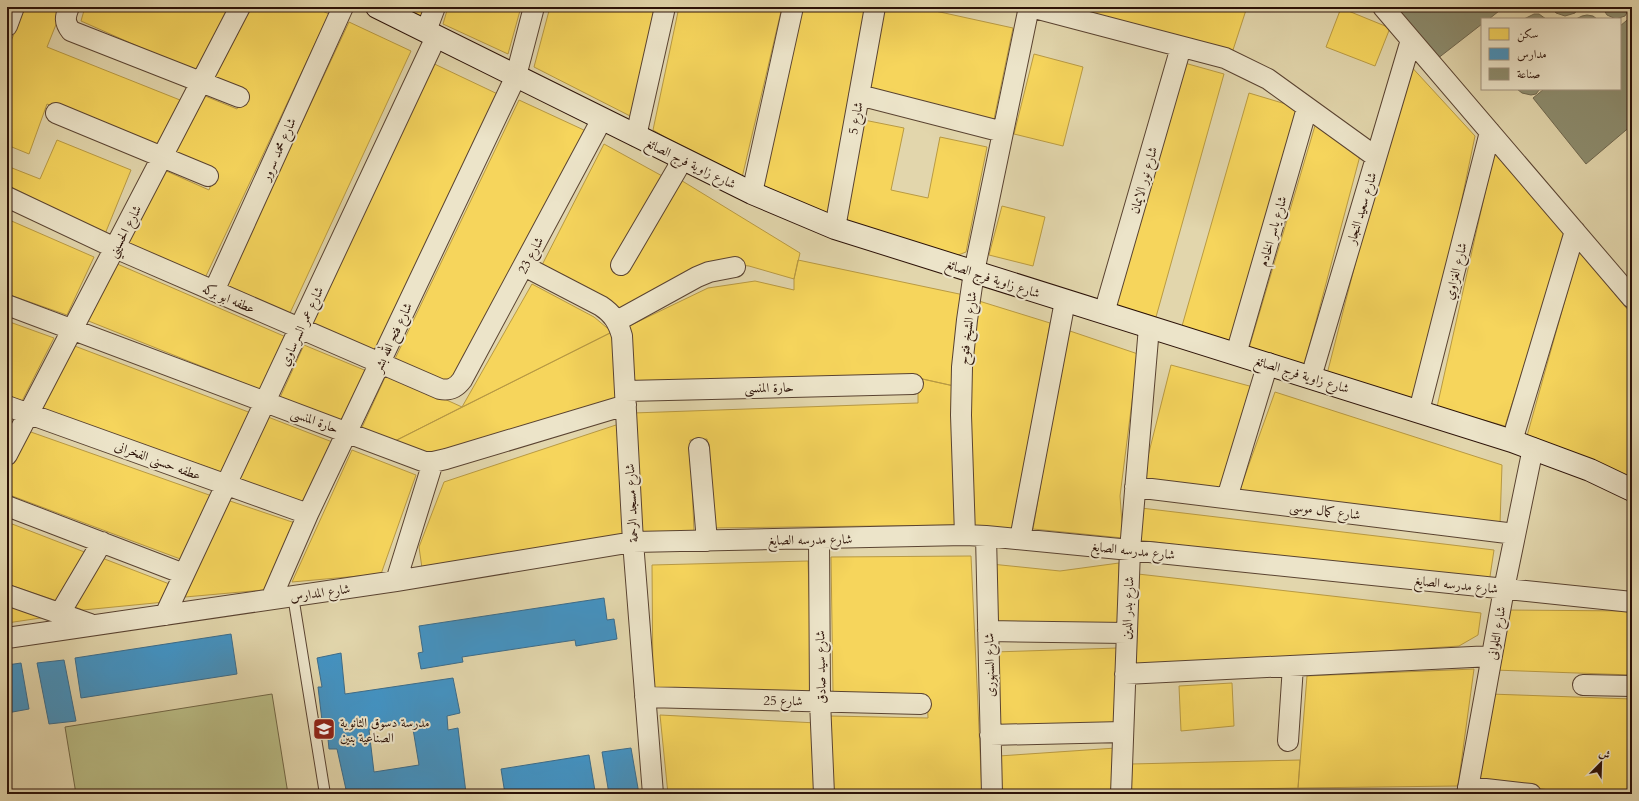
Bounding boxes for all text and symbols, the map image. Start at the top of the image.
legend [1481,18,1621,90]
text: سكن [1517,26,1538,43]
text: مدارس [1517,46,1547,62]
text: صناعة [1517,66,1540,82]
street label: شارع 5 [844,100,870,136]
street label: شارع محمد سرور [256,115,303,186]
street label: شارع زاوية فرج الصائغ [641,134,739,196]
street label: شارع نور الايمان [1126,145,1164,216]
street label: شارع سعيد النجار [1342,170,1383,249]
street label: شارع ياسر الخادم [1254,194,1294,269]
street label: شارع الحسيني [104,202,148,262]
street label: شارع 23 [514,234,550,278]
street label: شارع الغزاوي [1440,241,1474,302]
street label: شارع زاوية فرج الصائغ [942,255,1042,306]
street label: عطفه ابو بركه [200,280,258,318]
street label: شارع عمر السرساوي [276,284,330,370]
street label: شارع الشيخ فتوح [955,290,983,366]
street label: شارع فتح الله بشر [366,299,419,378]
street label: شارع زاوية فرج الصائغ [1251,352,1351,401]
street label: حارة المنسى [744,379,794,397]
street label: حارة المنسى [288,404,341,438]
street label: عطفه حسنى الفخرانى [112,437,203,485]
street label: شارع مسجد الرحمة [621,463,645,543]
street label: شارع كمال موسى [1288,498,1361,526]
street label: شارع مدرسه الصايغ [768,530,853,553]
street label: شارع مدرسه الصايغ [1090,538,1176,567]
street label: شارع مدرسه الصايغ [1413,572,1499,601]
street label: شارع بدر الدين [1117,576,1141,640]
street label: شارع المدارس [289,580,352,608]
street label: شارع التلوانى [1483,605,1513,662]
street label: شارع سيد صادق [811,630,833,704]
street label: شارع السنهورى [980,633,1002,697]
street label: شارع 25 [763,692,803,712]
place label: مدرسة دسوق الثانوية الصناعية بنين [340,714,430,747]
school or university icon: مدرسة دسوق الثانوية الصناعية بنين [311,716,337,742]
north arrow [1581,743,1621,783]
text: ش [1597,745,1613,763]

